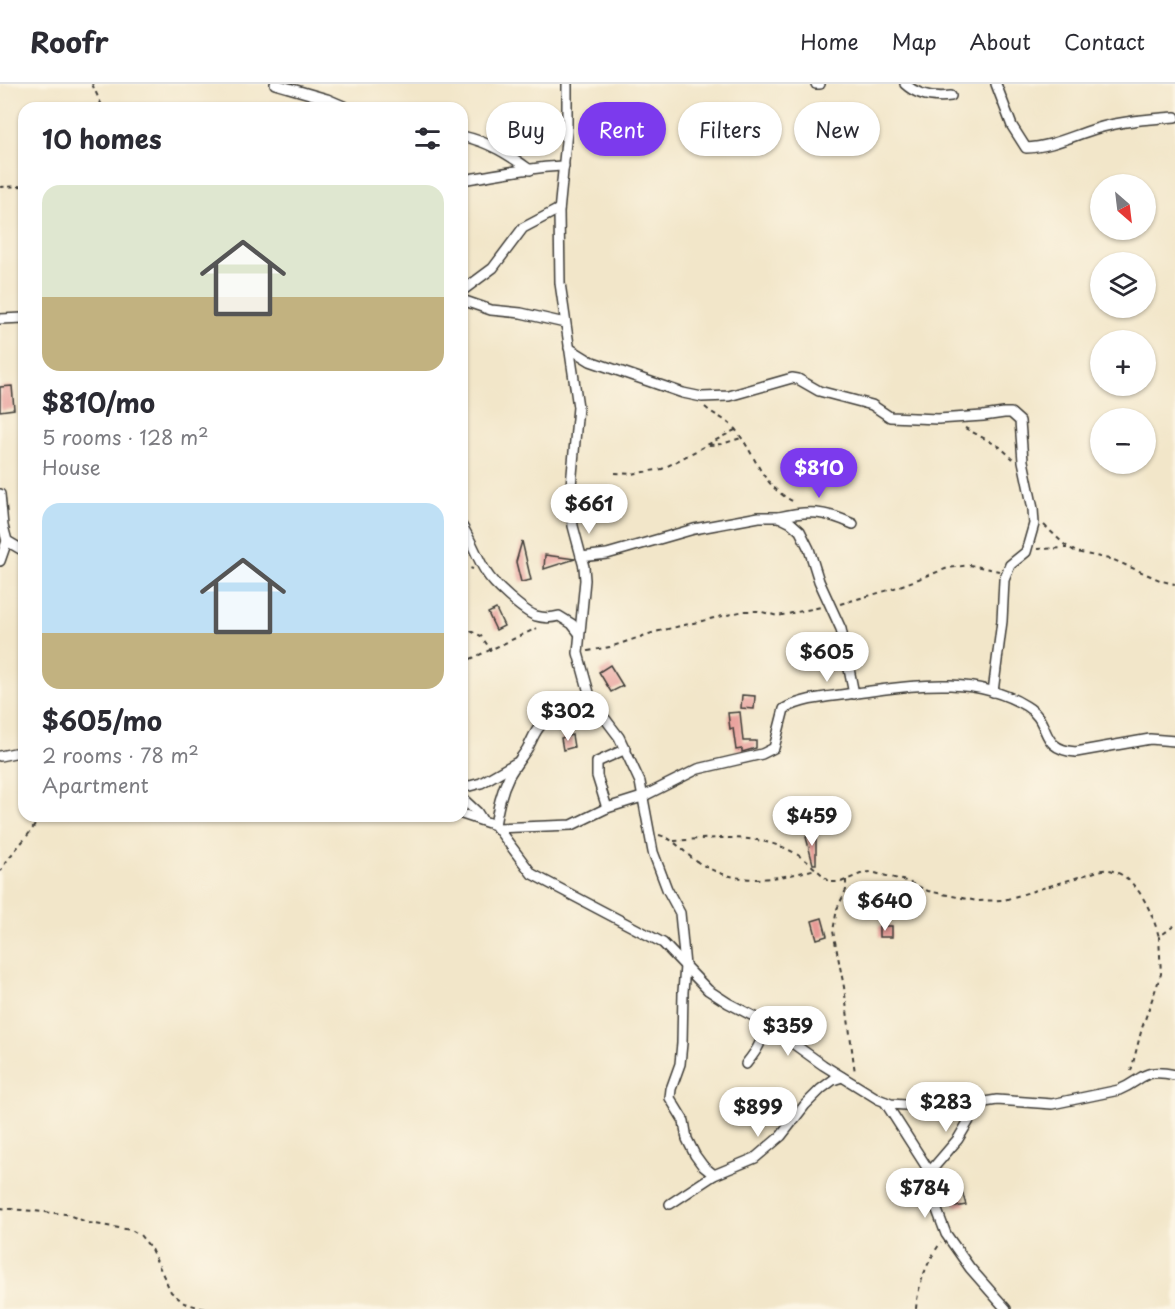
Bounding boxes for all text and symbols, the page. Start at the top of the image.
text: Roofr [30,20,109,63]
text: Home [800,25,859,57]
text: Map [892,25,937,57]
text: About [970,25,1031,57]
text: Contact [1064,25,1145,57]
chip: Buy [486,102,566,156]
chip: Rent [578,102,666,156]
chip: Filters [678,102,782,156]
chip: New [794,102,880,156]
text: 10 homes [42,119,162,158]
icon: filters [411,122,444,155]
north arrow [1090,174,1156,240]
map controls [1090,174,1156,474]
icon: home [189,224,297,332]
button: layers [1090,252,1156,318]
button: + [1090,330,1156,396]
text: $810/mo [42,383,155,422]
button: − [1090,408,1156,474]
text: 5 rooms · 128 m² [42,422,208,452]
pin: $810 [783,448,855,499]
text: House [42,452,101,482]
text: $810 [794,452,844,482]
pin: $661 [553,484,625,535]
text: $661 [565,488,613,518]
icon: home [189,542,297,650]
pin: $605 [791,632,863,683]
text: $605 [800,636,854,666]
pin: $302 [532,691,604,742]
text: $302 [541,695,595,725]
text: $605/mo [42,701,162,740]
text: 2 rooms · 78 m² [42,740,199,770]
text: Apartment [42,770,149,800]
pin: $459 [776,796,848,847]
text: $459 [787,800,837,830]
pin: $640 [849,881,921,932]
text: $640 [857,885,913,915]
pin: $359 [752,1006,824,1057]
text: $359 [763,1010,813,1040]
pin: $283 [910,1082,982,1133]
text: $283 [920,1086,972,1116]
pin: $899 [722,1087,794,1138]
text: $899 [733,1091,783,1121]
pin: $784 [889,1168,961,1219]
text: $784 [900,1172,950,1202]

